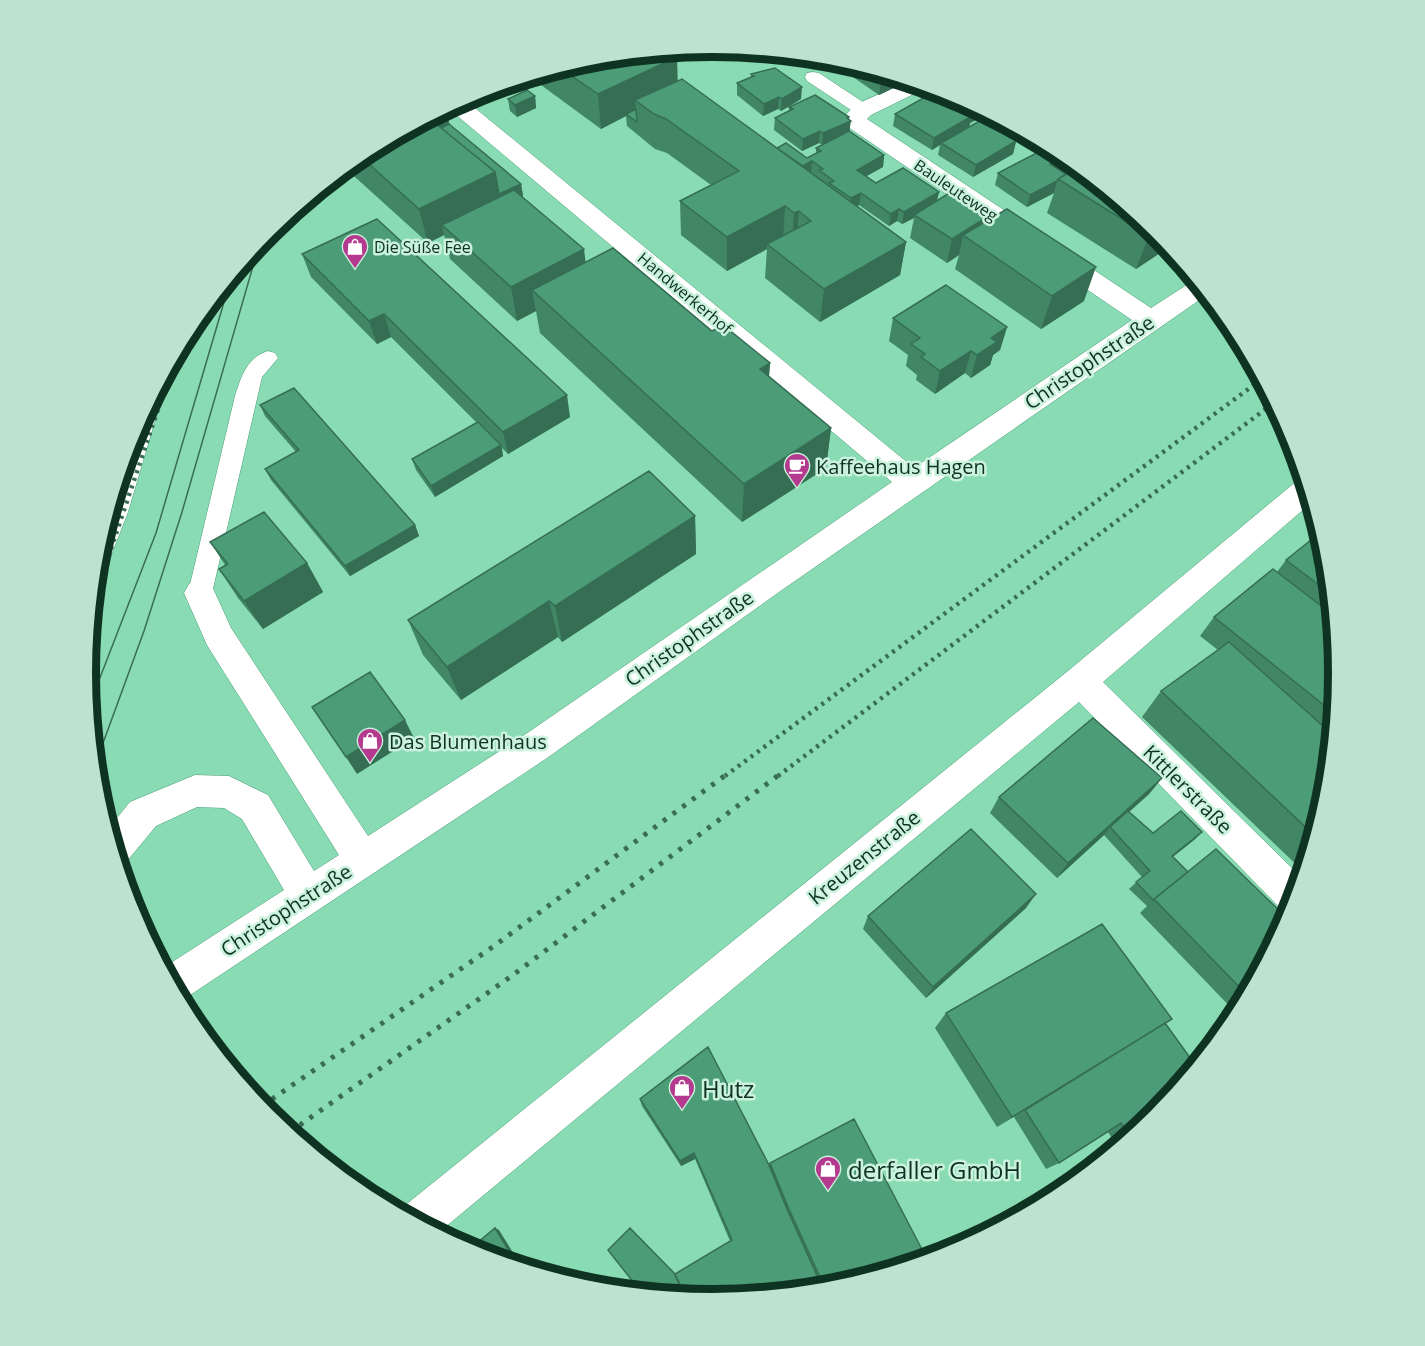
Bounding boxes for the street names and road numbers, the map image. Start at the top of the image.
street label: Bauleuteweg [910,154,1002,226]
street label: Handwerkerhof [633,247,738,340]
street label: Christophstraße [1019,309,1159,415]
street label: Christophstraße [619,584,759,692]
street label: Kittlerstraße [1138,739,1238,839]
street label: Kreuzenstraße [802,804,926,910]
street label: Christophstraße [215,858,357,962]

